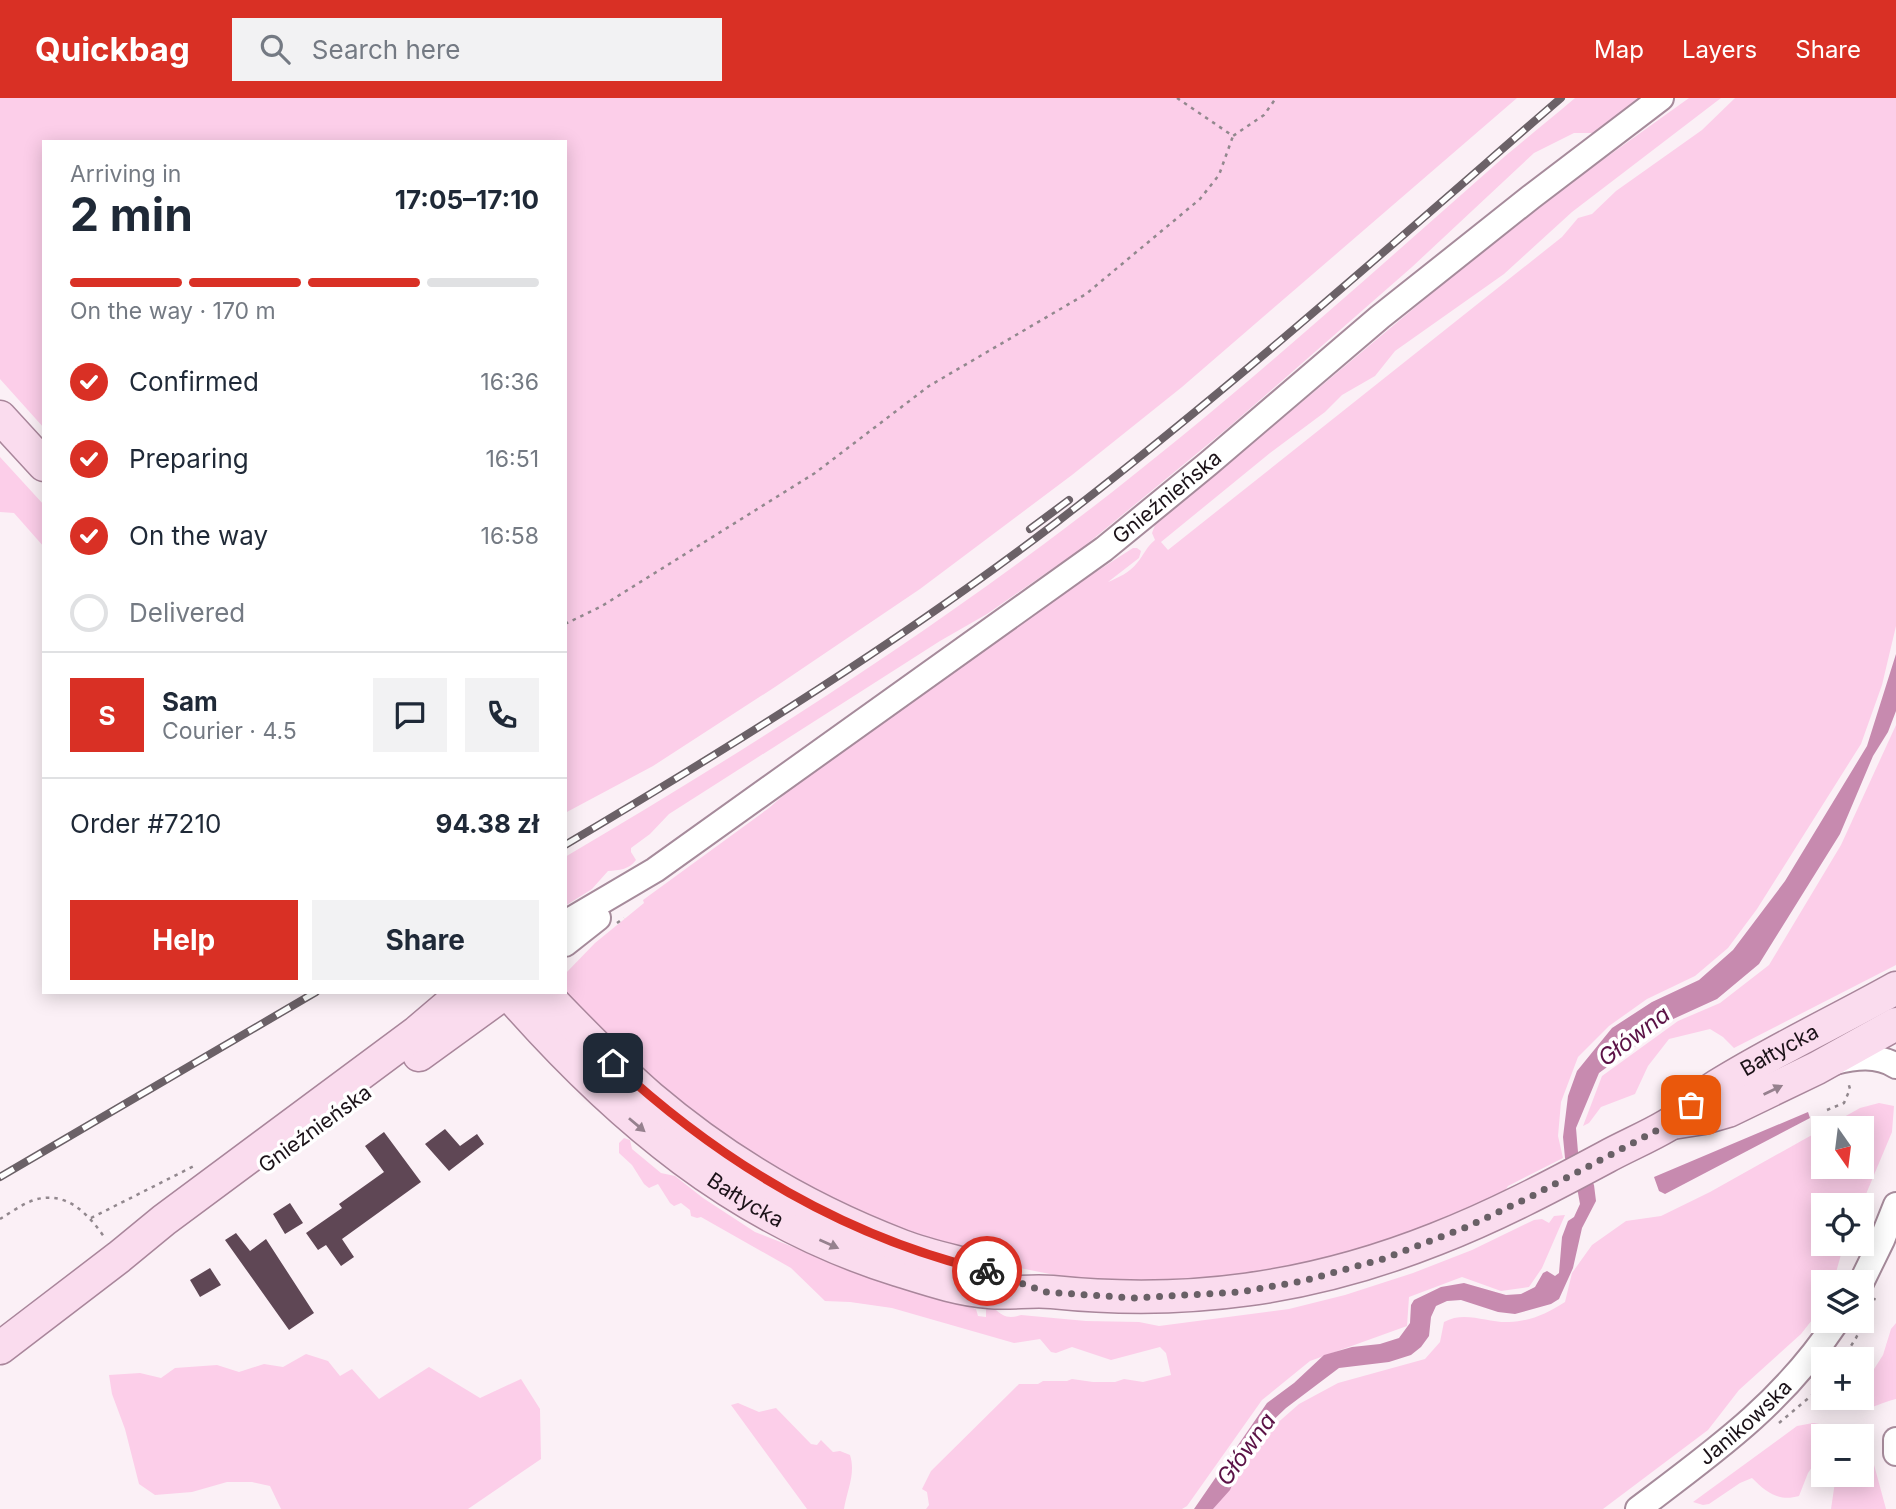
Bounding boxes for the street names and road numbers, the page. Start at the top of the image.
street label: Gnieźnieńska [1107,445,1226,549]
street label: Bałtycka [1736,1019,1823,1081]
street label: Gnieźnieńska [253,1079,376,1178]
street label: Bałtycka [703,1167,788,1232]
street label: Janikowska [1694,1374,1797,1470]

